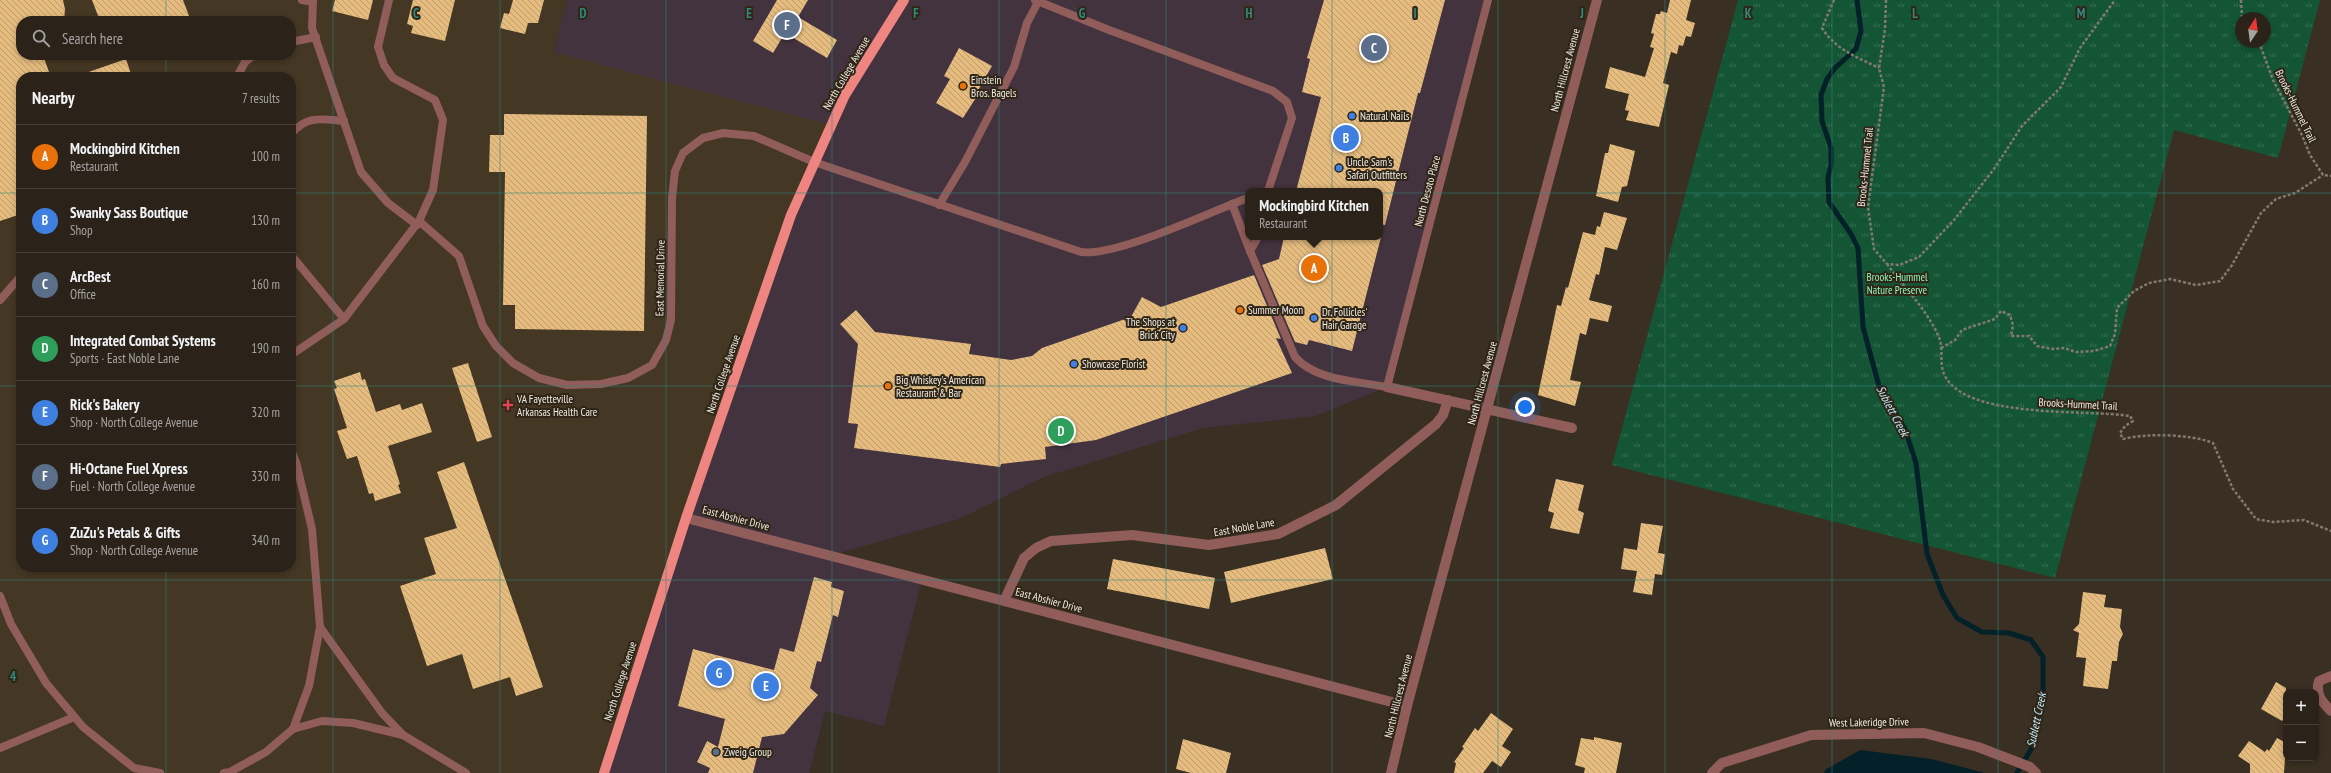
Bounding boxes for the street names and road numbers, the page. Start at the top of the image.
street label: North Hillcrest Avenue [1547,26,1583,113]
street label: North College Avenue [819,33,873,112]
street label: Brooks-Hummel Trail [2272,67,2320,145]
street label: Brooks-Hummel Trail [1854,126,1876,207]
street label: North Desoto Place [1411,153,1443,228]
street label: East Memorial Drive [652,239,668,316]
street label: North College Avenue [703,332,743,415]
street label: North Hillcrest Avenue [1464,339,1500,426]
street label: Brooks-Hummel Trail [2038,395,2118,413]
street label: East Abshier Drive [701,502,771,534]
street label: East Noble Lane [1213,515,1276,539]
street label: East Abshier Drive [1014,584,1084,616]
street label: North College Avenue [601,639,640,722]
street label: North Hillcrest Avenue [1381,652,1415,739]
street label: West Lakeridge Drive [1829,714,1910,730]

